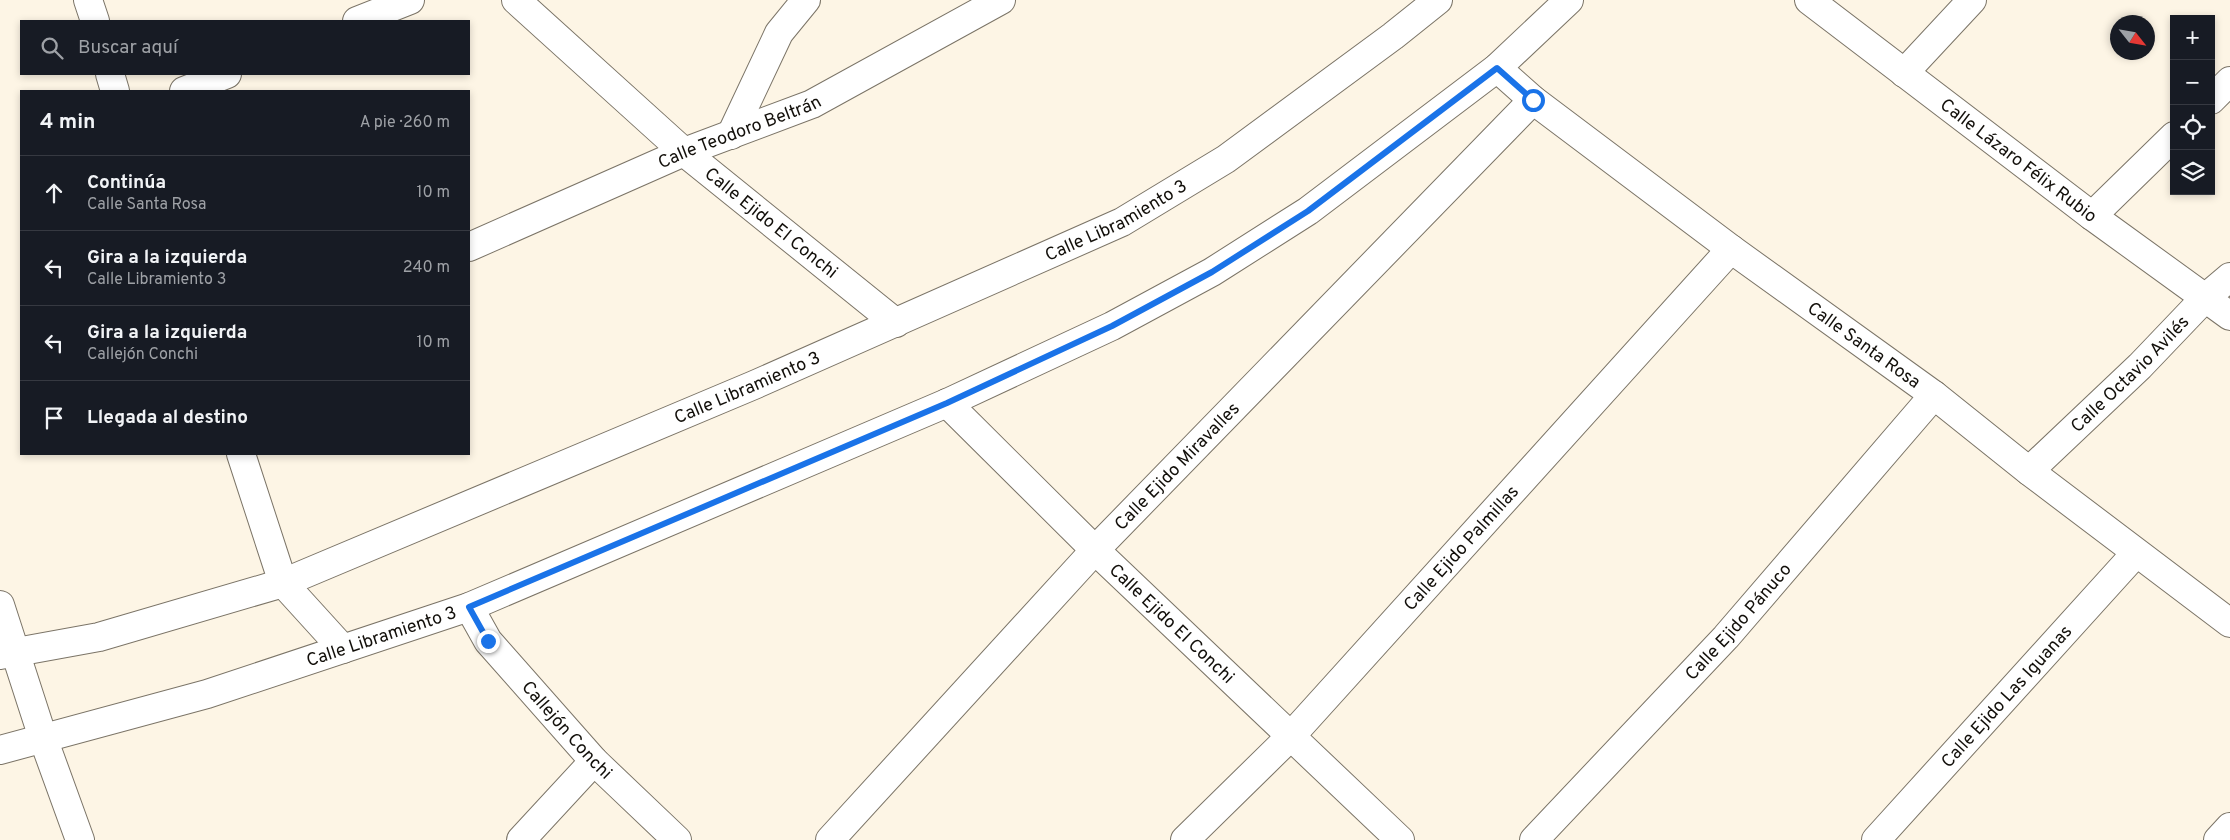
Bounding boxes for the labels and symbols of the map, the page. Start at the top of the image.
north arrow [2110,15,2155,60]
route start [1522,89,1545,112]
street label: Calle Teodoro Beltrán [655,91,826,175]
street label: Calle Lázaro Félix Rubio [1935,94,2101,229]
street label: Calle Ejido El Conchi [699,163,842,284]
street label: Calle Libramiento 3 [1042,175,1192,268]
street label: Calle Santa Rosa [1802,297,1925,395]
street label: Calle Octavio Avilés [2067,311,2195,438]
street label: Calle Libramiento 3 [671,347,824,430]
street label: Calle Ejido Miravalles [1110,398,1245,536]
street label: Calle Ejido Palmillas [1399,481,1525,617]
street label: Calle Ejido El Conchi [1103,559,1239,690]
street label: Calle Ejido Pánuco [1681,559,1797,686]
street label: Calle Libramiento 3 [304,602,460,673]
street label: Calle Ejido Las Iguanas [1937,621,2078,773]
route end [477,630,500,653]
street label: Callejón Conchi [516,677,616,785]

